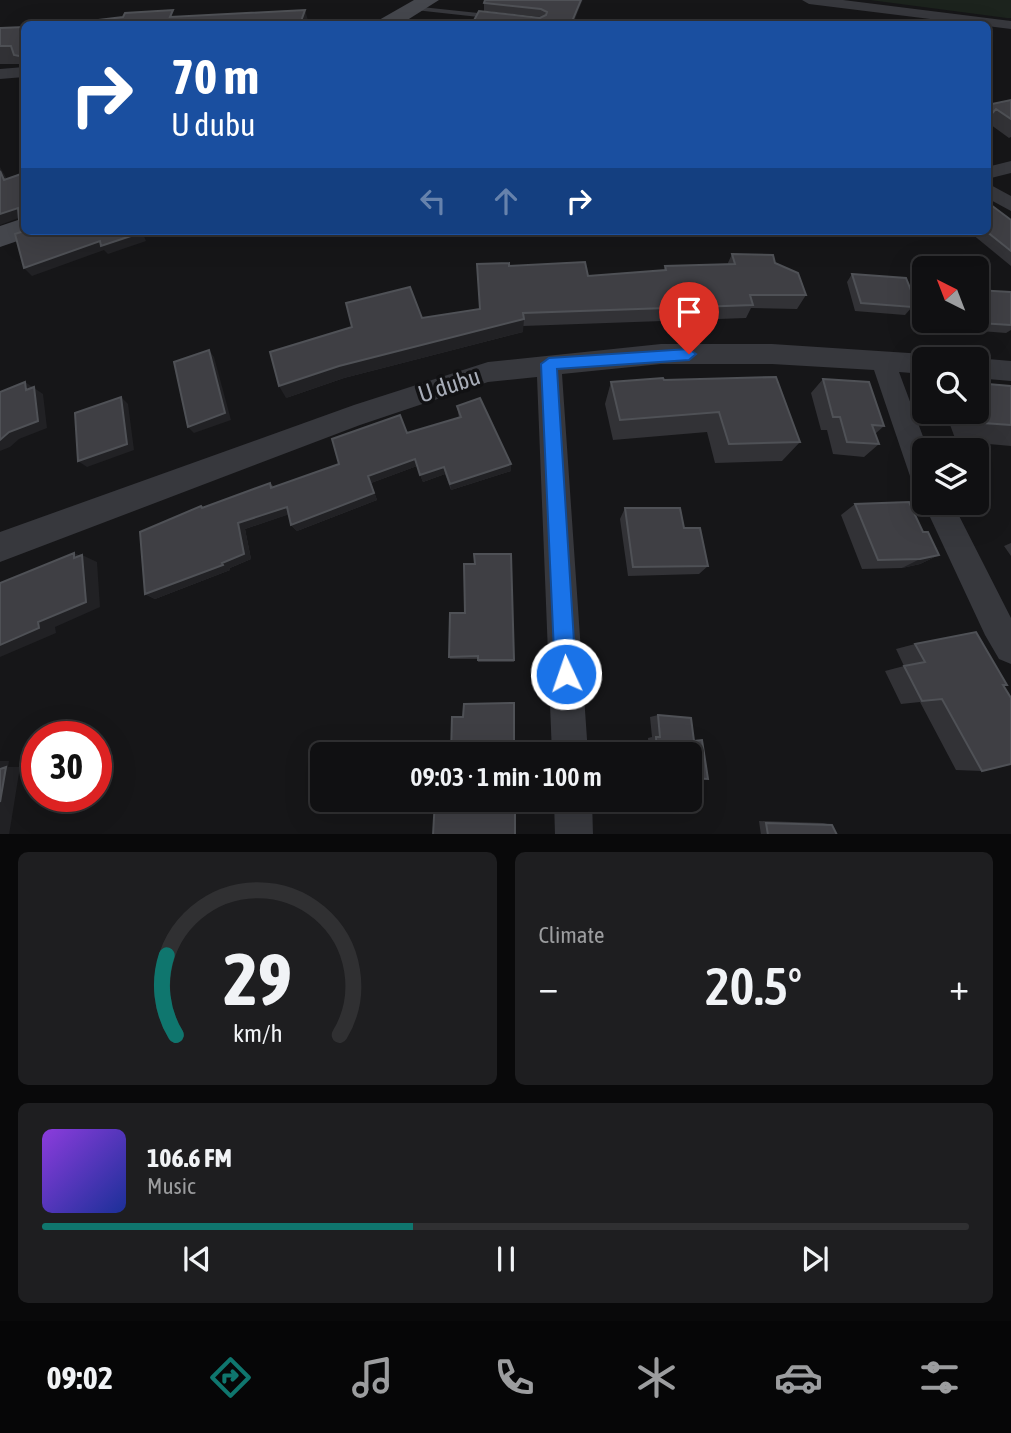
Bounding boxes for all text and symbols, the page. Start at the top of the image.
text: 70 m [171,48,259,104]
icon: right [56,49,147,140]
text: U dubu [171,106,256,143]
icon: left [414,182,452,220]
icon: ahead [487,182,525,220]
icon: right [560,182,598,220]
north arrow [912,256,989,332]
map controls [912,256,989,515]
pin [659,282,719,354]
icon: arrive [670,293,708,331]
button: search [912,347,989,424]
street label: U dubu [415,362,483,408]
button: layers [912,438,989,515]
position arrow [529,637,603,711]
speed limit sign: 30 [21,721,112,812]
text: 09:03 · 1 min · 100 m [410,762,602,792]
text: Climate [539,922,604,948]
text: 29 [223,937,291,1020]
text: 20.5° [705,956,802,1016]
text: − [539,965,558,1008]
text: + [949,965,969,1008]
text: km/h [232,1018,282,1046]
text: 106.6 FM [147,1143,232,1173]
text: Music [147,1173,195,1199]
icon: previous [178,1240,216,1278]
icon: pause [487,1240,525,1278]
icon: next [796,1240,834,1278]
icon: directions [206,1353,255,1402]
icon: music [348,1353,397,1402]
icon: phone [490,1353,539,1402]
icon: climate [632,1353,681,1402]
icon: car [774,1353,823,1402]
icon: filters [915,1353,964,1402]
text: 09:02 [46,1359,113,1396]

